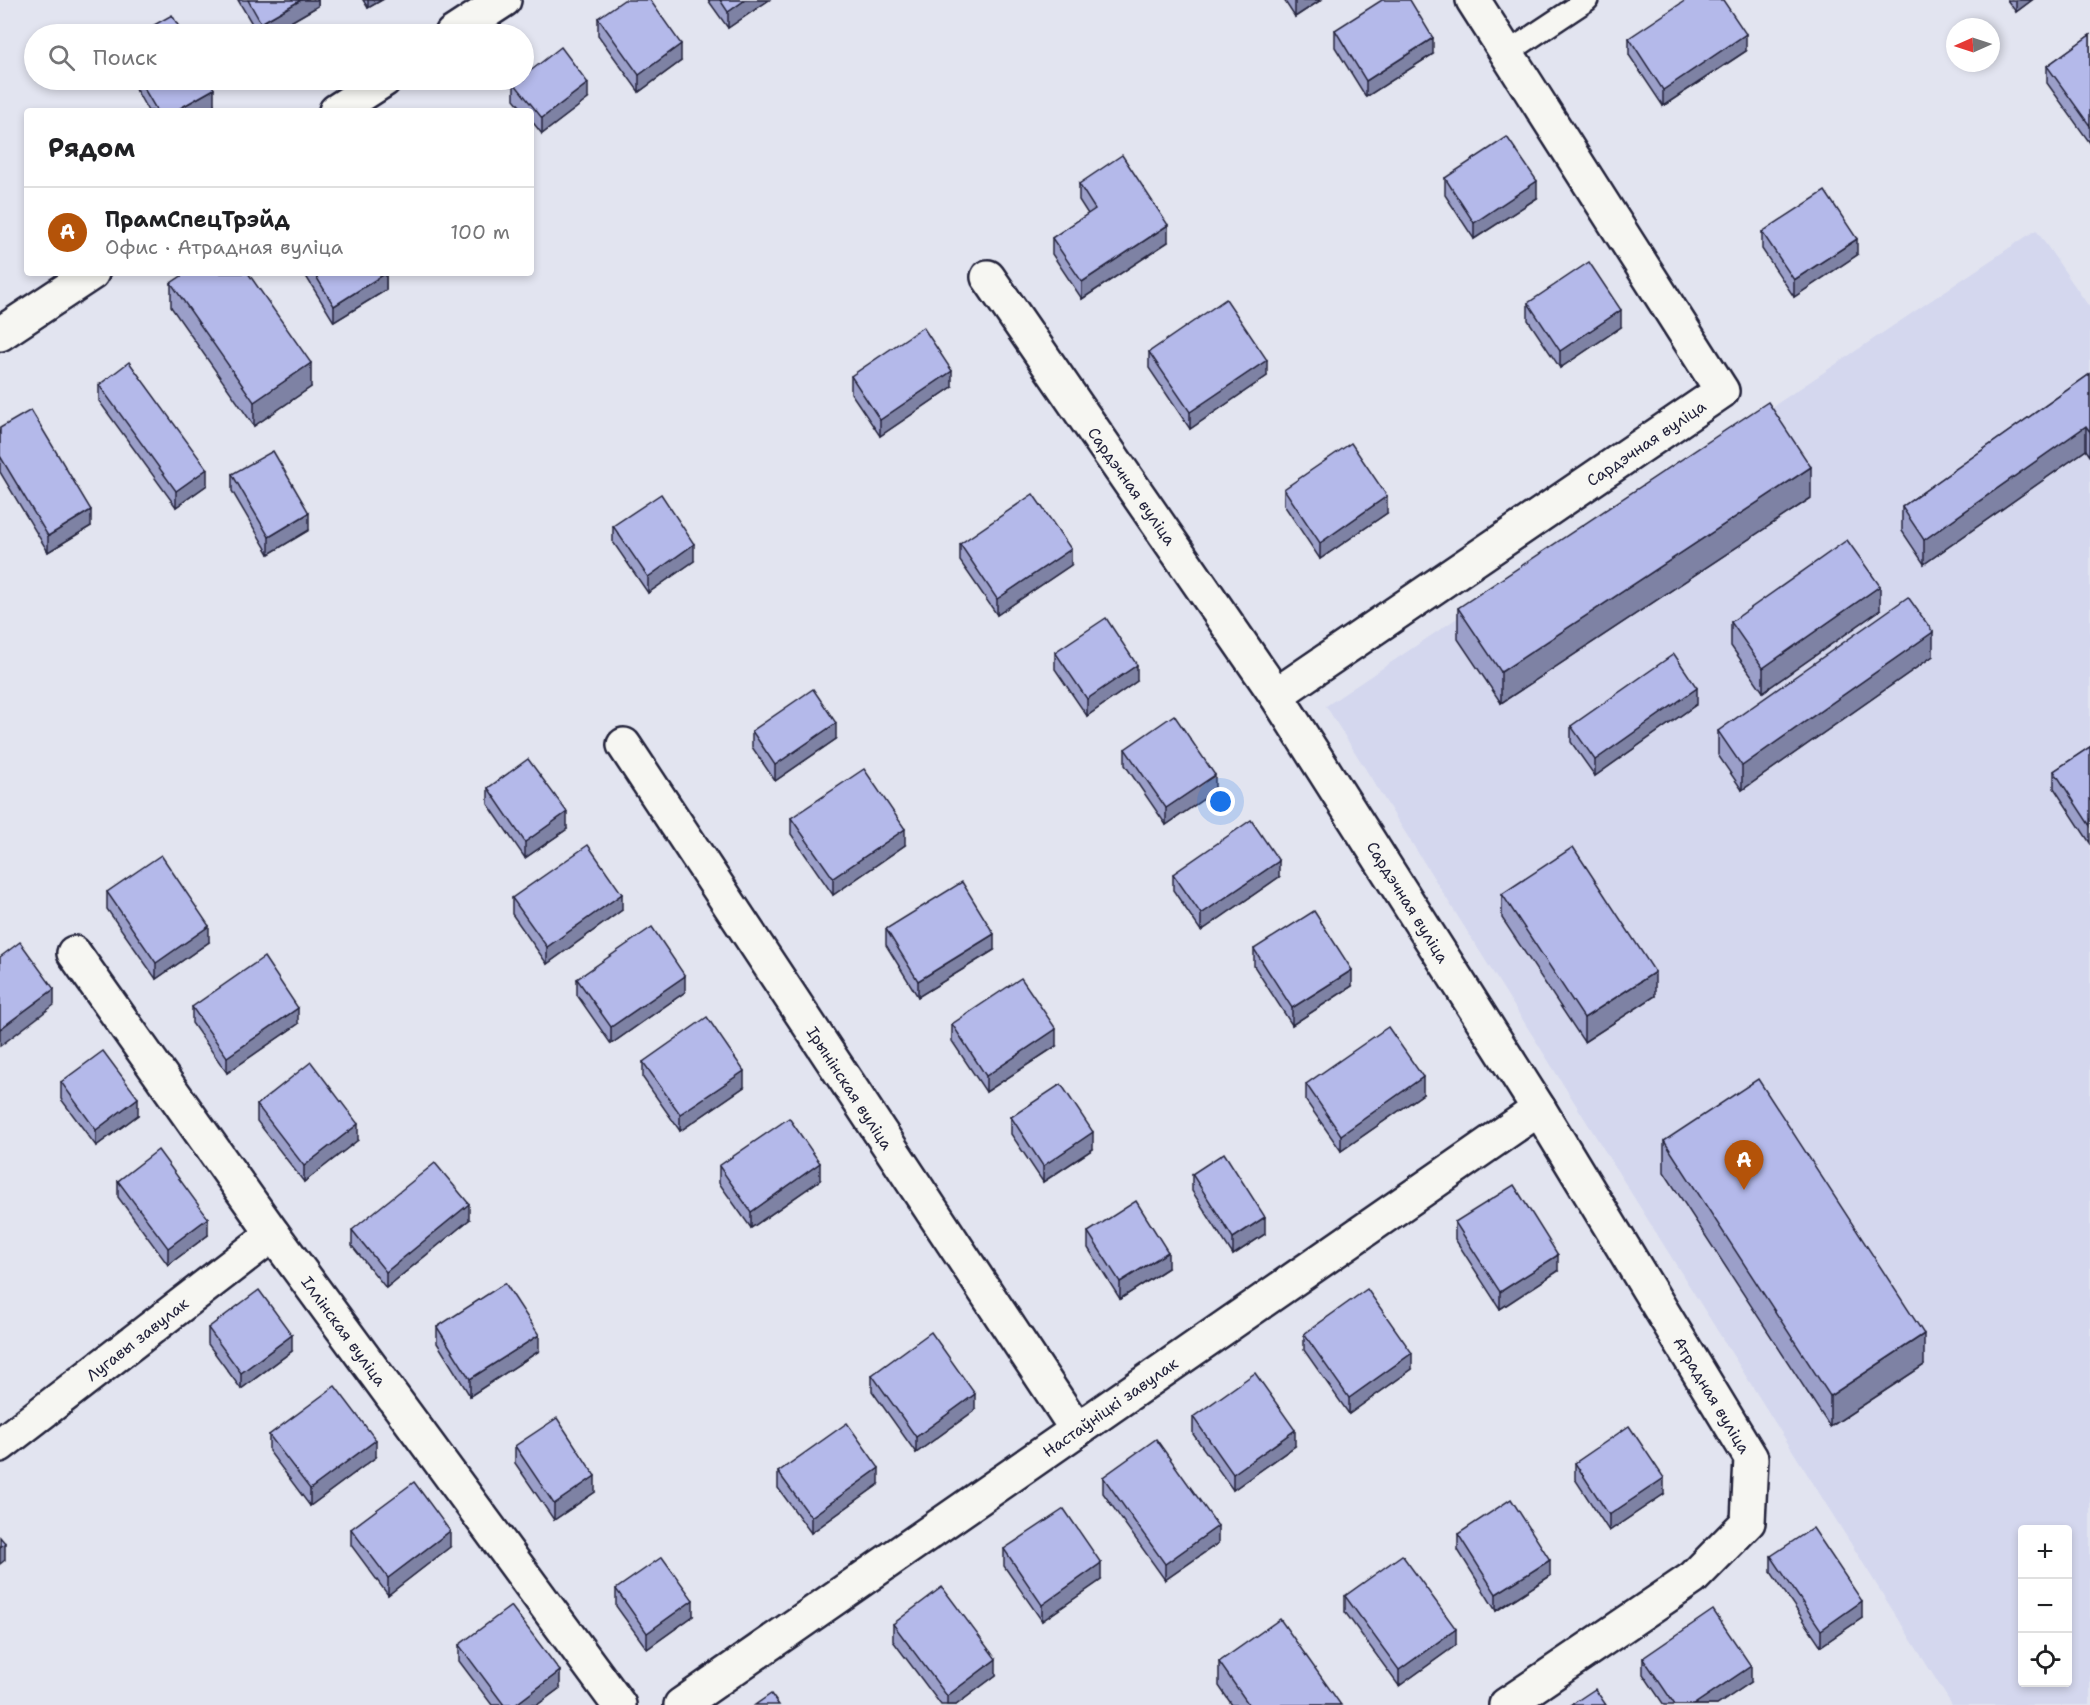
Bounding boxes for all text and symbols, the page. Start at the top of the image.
north arrow [1946,18,2000,72]
search box [24,24,534,90]
icon: search [45,41,78,74]
text: Поиск [93,43,157,72]
text: Рядом [48,130,135,165]
text: ПрамСпецТрэйд [105,205,290,234]
text: A [60,219,75,245]
text: 100 m [450,219,510,245]
text: Офис · Атрадная вуліца [105,234,343,260]
street label: Сардэчная вуліца [1583,396,1710,491]
street label: Сардэчная вуліца [1083,423,1180,550]
your location [1206,787,1235,816]
street label: Сардэчная вуліца [1362,838,1453,967]
street label: Ірынінская вуліца [802,1023,897,1154]
pin: A [1724,1140,1764,1190]
street label: Іллінская вуліца [297,1272,391,1391]
street label: Лугавы завулак [82,1292,193,1386]
street label: Атрадная вуліца [1668,1333,1755,1458]
street label: Настаўніцкі завулак [1039,1353,1182,1462]
map controls [2018,1525,2072,1687]
button: + [2018,1525,2072,1579]
button: − [2018,1579,2072,1633]
button: locate [2018,1633,2072,1687]

